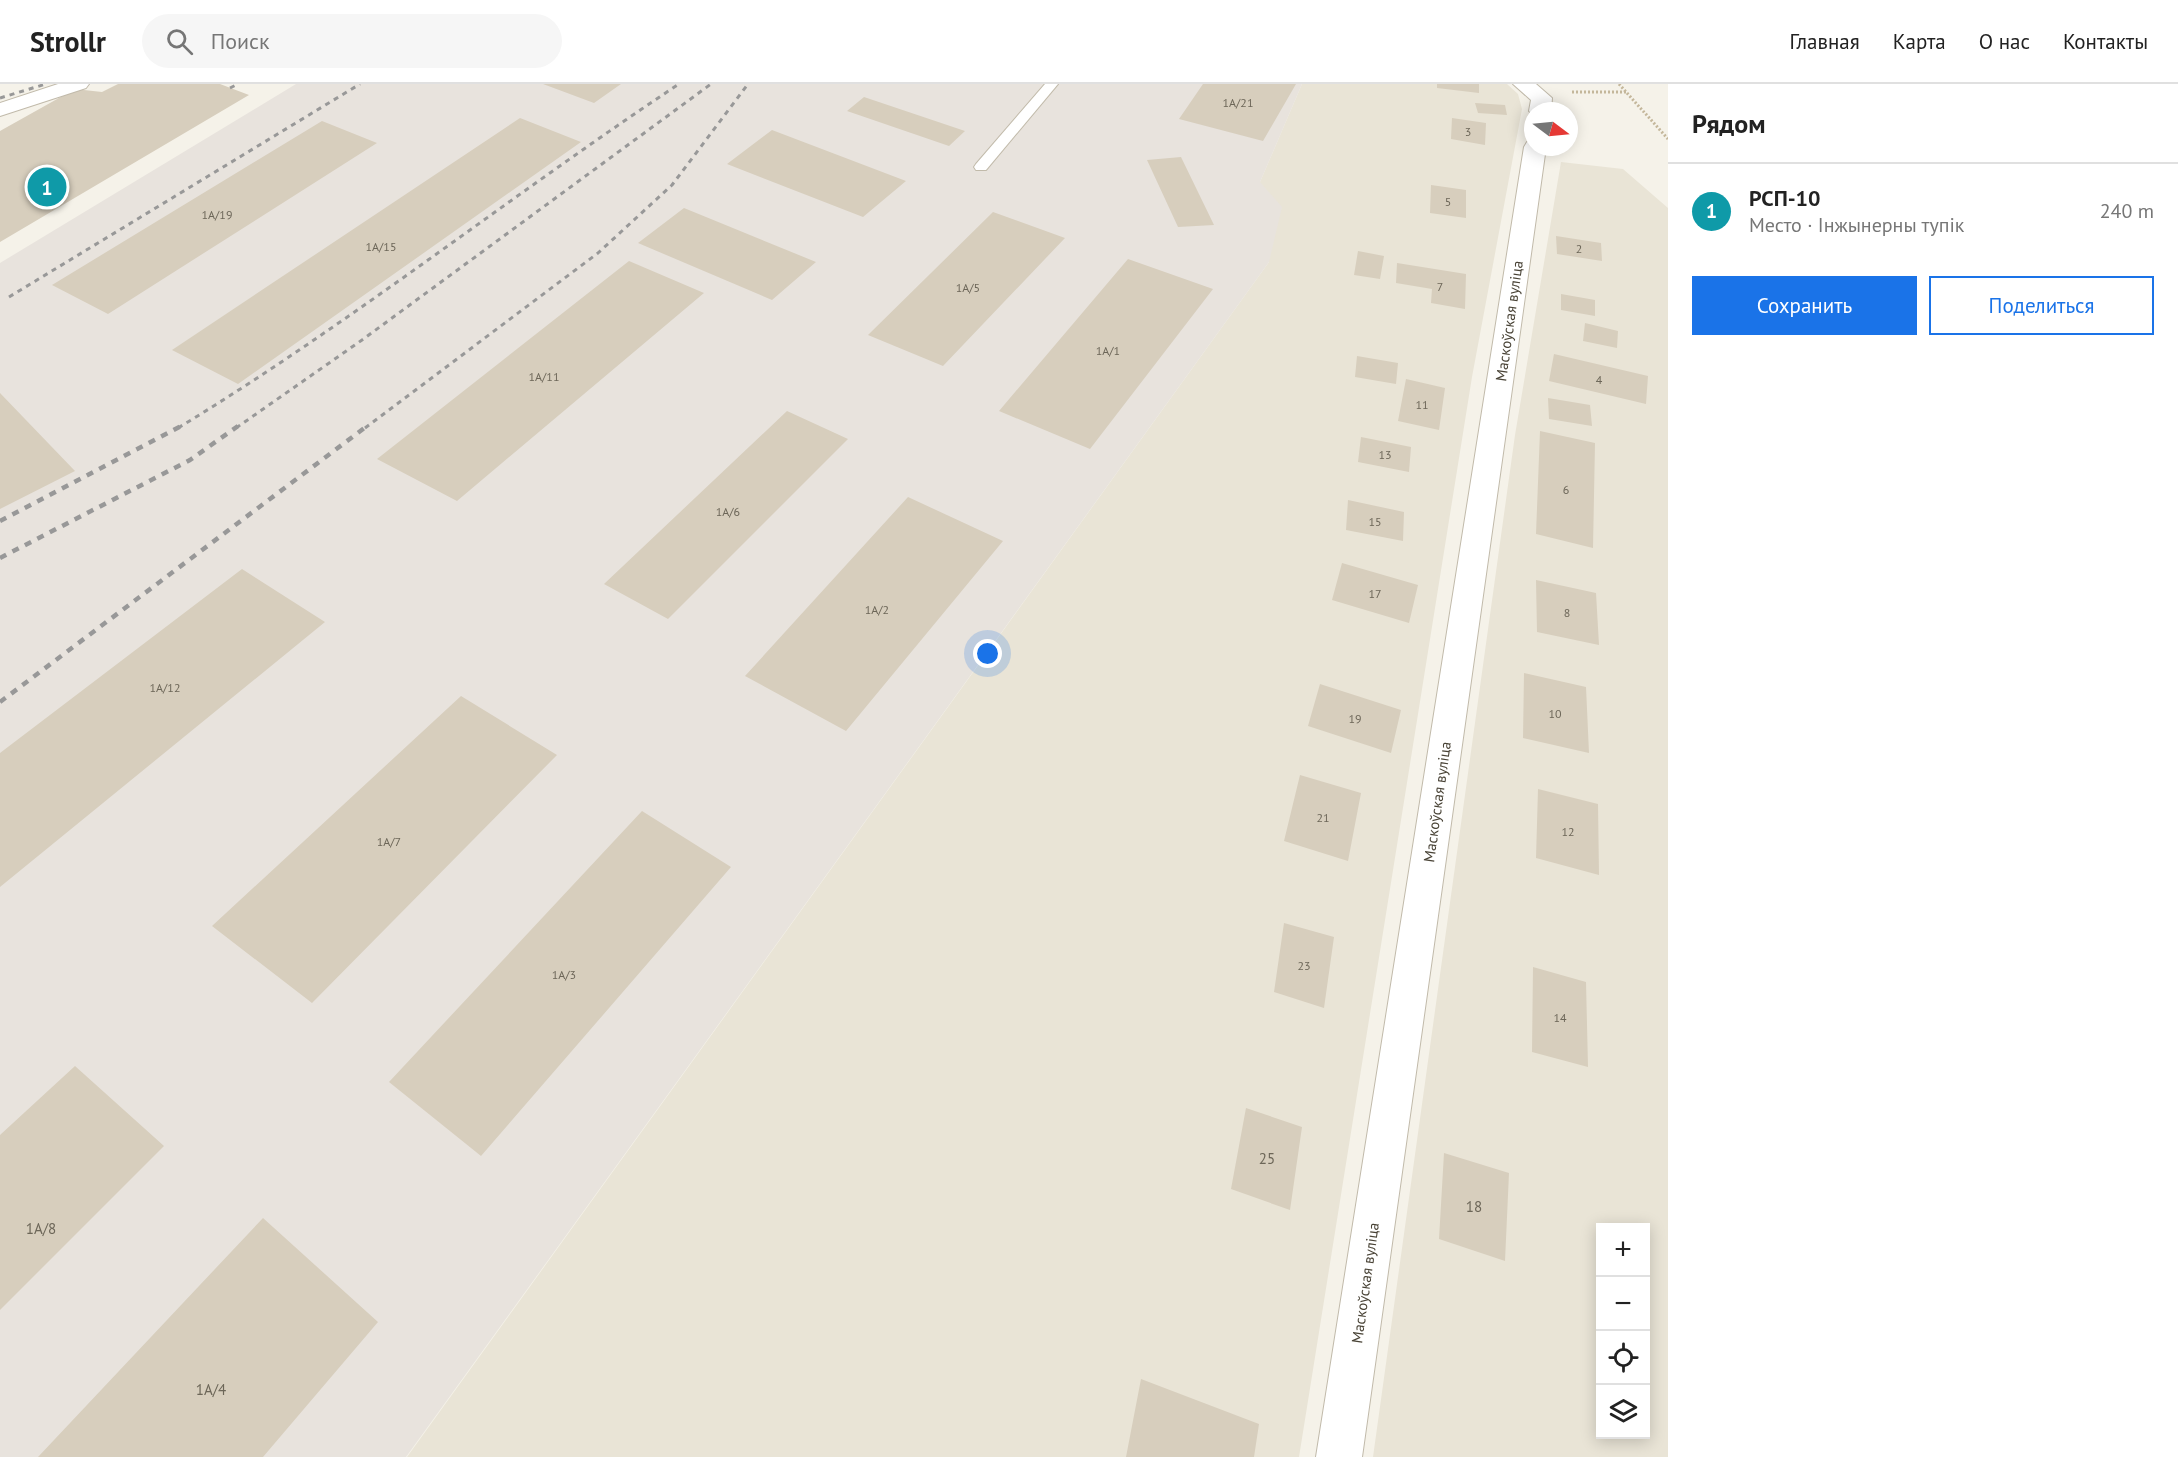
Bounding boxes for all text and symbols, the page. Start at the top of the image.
search box [142,14,562,68]
text: Strollr [30,23,106,60]
icon: search [163,25,196,58]
text: Поиск [211,27,270,55]
text: Главная [1789,28,1860,55]
text: Карта [1893,28,1946,55]
text: О нас [1979,28,2030,55]
text: Контакты [2063,28,2148,55]
house number: 1А/21 [1223,95,1253,110]
north arrow [1524,102,1578,156]
text: Рядом [1692,107,1766,140]
house number: 3 [1465,124,1471,139]
pin: 1 [28,164,66,210]
text: РСП-10 [1749,184,1821,212]
house number: 5 [1445,194,1451,209]
text: 1 [1706,198,1717,224]
text: 240 m [2100,198,2154,224]
house number: 1А/19 [202,207,232,222]
text: Место · Інжынерны тупік [1749,212,1964,238]
house number: 1А/15 [366,239,396,254]
house number: 2 [1576,241,1582,256]
street label: Маскоўская вуліца [1491,259,1527,383]
button: Сохранить [1692,276,1917,335]
button: Поделиться [1929,276,2154,335]
house number: 7 [1437,279,1443,294]
house number: 1А/5 [956,280,980,295]
house number: 1А/1 [1096,343,1120,358]
house number: 1А/11 [529,369,559,384]
house number: 4 [1596,372,1603,387]
house number: 11 [1415,397,1429,412]
house number: 13 [1378,447,1392,462]
house number: 6 [1563,482,1569,497]
house number: 1А/6 [716,504,740,519]
house number: 15 [1368,514,1382,529]
house number: 17 [1368,586,1382,601]
house number: 1А/2 [865,602,889,617]
house number: 8 [1564,605,1570,620]
your location [973,639,1002,668]
house number: 1А/12 [150,680,180,695]
house number: 10 [1548,706,1562,721]
house number: 19 [1348,711,1362,726]
street label: Маскоўская вуліца [1419,740,1455,864]
house number: 21 [1316,810,1330,825]
house number: 12 [1561,824,1575,839]
house number: 1А/7 [377,834,401,849]
house number: 23 [1297,958,1311,973]
house number: 1А/3 [552,967,576,982]
house number: 14 [1553,1010,1567,1025]
house number: 25 [1259,1149,1275,1168]
house number: 18 [1466,1197,1482,1216]
house number: 1А/8 [26,1219,56,1238]
street label: Маскоўская вуліца [1347,1221,1383,1345]
map controls [1596,1223,1650,1439]
button: + [1596,1223,1650,1277]
button: − [1596,1277,1650,1331]
button: locate [1596,1331,1650,1385]
house number: 1А/4 [196,1380,226,1399]
button: layers [1596,1385,1650,1439]

